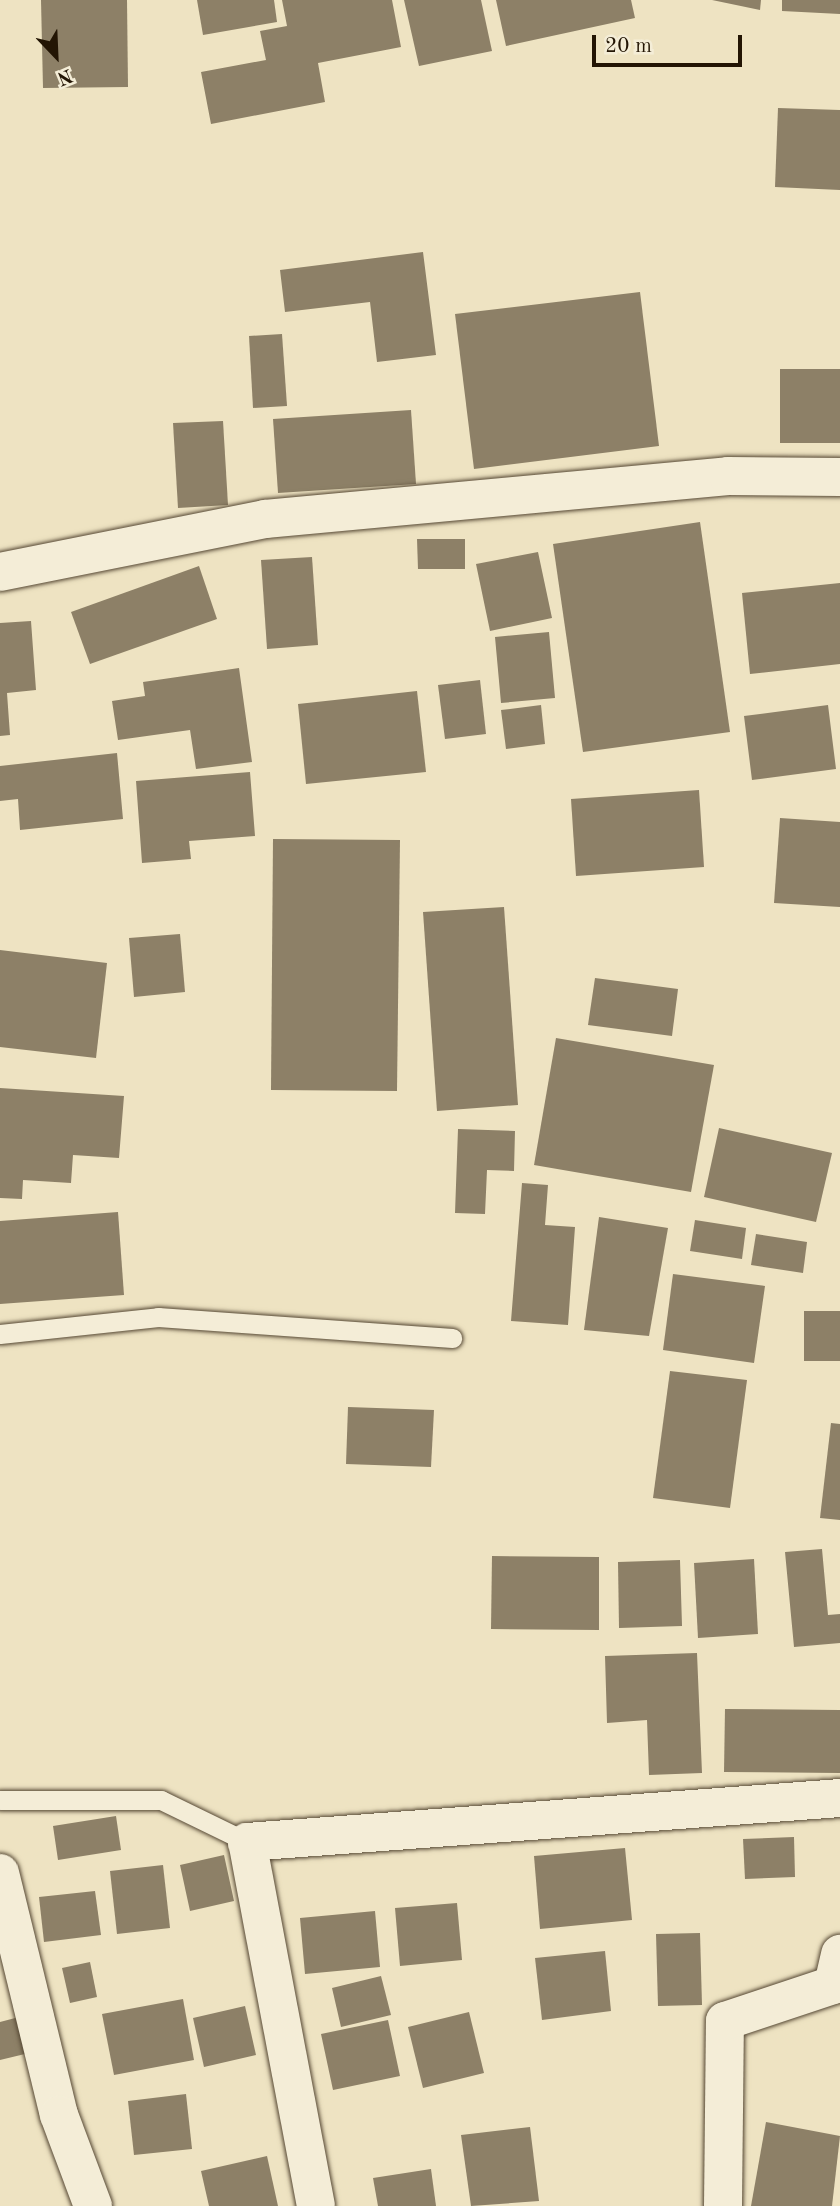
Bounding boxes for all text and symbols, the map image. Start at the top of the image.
north arrow [21,21,91,91]
scale bar [595,21,746,65]
text: 20 m [605,36,652,57]
text: N [54,64,75,87]

